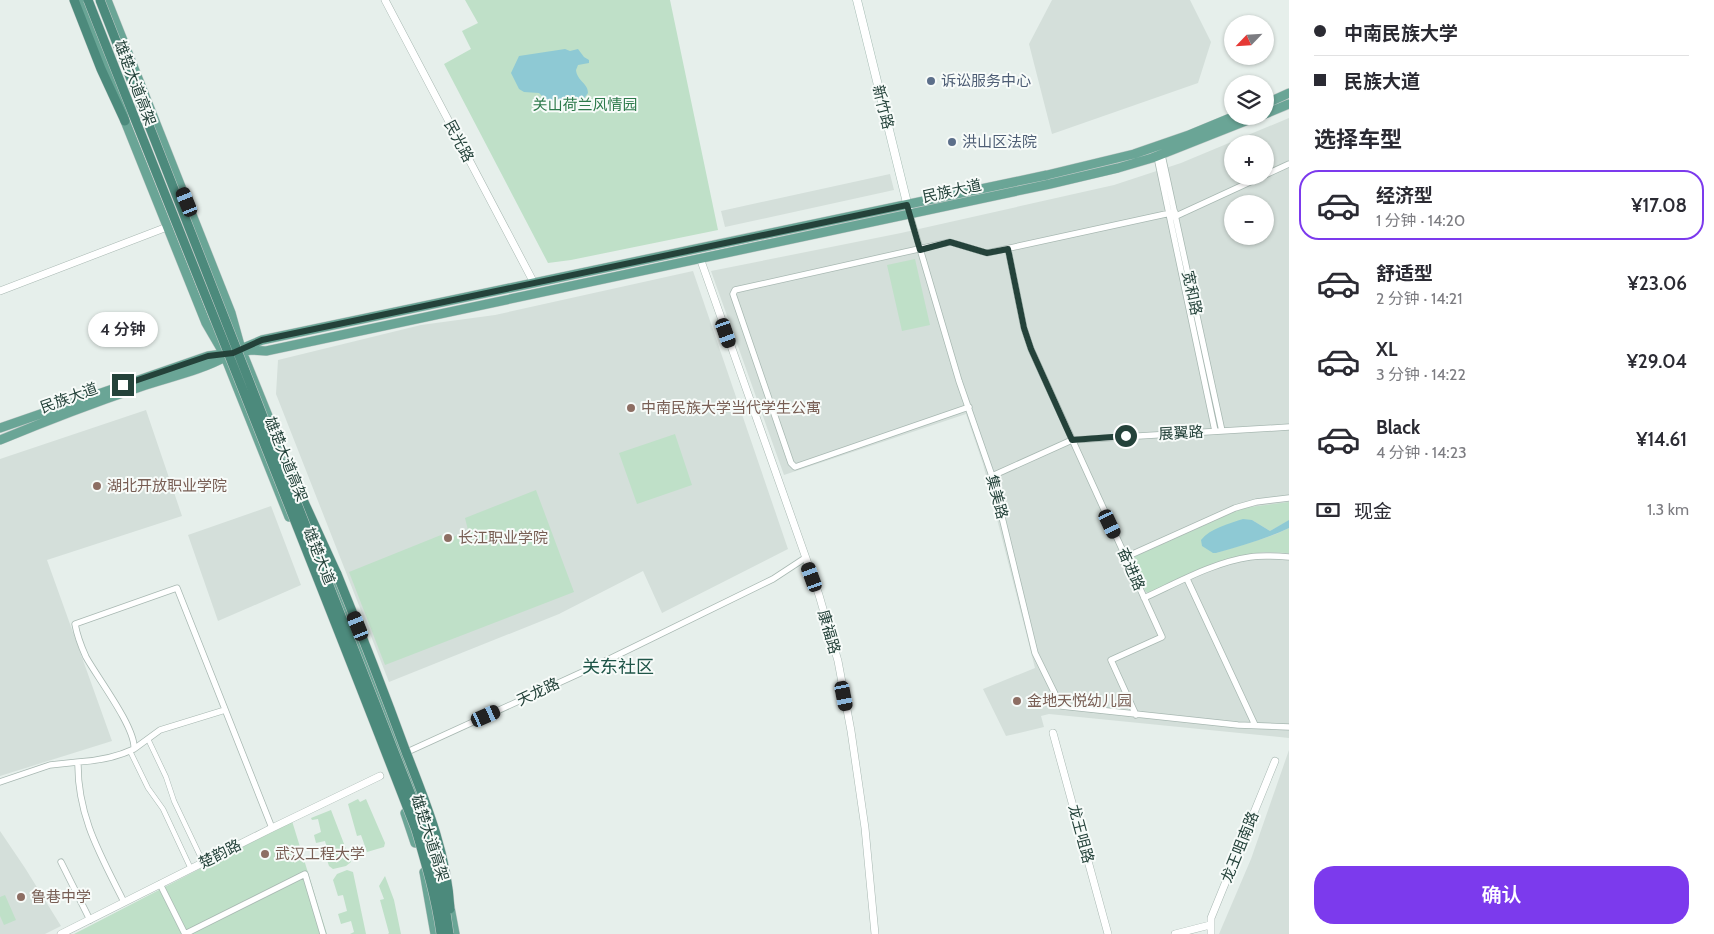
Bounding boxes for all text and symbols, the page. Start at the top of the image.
north arrow [1224,15,1274,65]
map controls [1224,15,1274,245]
text: 中南民族大学 [1344,22,1458,45]
street label: 雄楚大道高架 [110,38,160,128]
text: 民族大道 [1344,70,1420,93]
place label: 诉讼服务中心 [941,72,1031,90]
marker: 诉讼服务中心 [925,75,937,87]
button: layers [1224,75,1274,125]
street label: 新竹路 [869,83,897,131]
park label: 关山荷兰风情园 [532,96,638,114]
street label: 民光路 [440,117,478,165]
text: 选择车型 [1314,126,1402,153]
place label: 洪山区法院 [962,133,1037,151]
button: + [1224,135,1274,185]
marker: 洪山区法院 [946,136,958,148]
street label: 民族大道 [921,176,983,206]
icon: car [1316,183,1361,228]
text: 经济型 [1376,184,1433,207]
car [174,185,199,219]
text: ¥17.08 [1631,194,1687,217]
button: − [1224,195,1274,245]
text: 1 分钟 · 14:20 [1376,211,1465,230]
icon: car [1316,261,1361,306]
text: 舒适型 [1376,262,1433,285]
street label: 宽和路 [1179,269,1205,317]
text: ¥23.06 [1628,272,1687,295]
text: 2 分钟 · 14:21 [1376,289,1462,308]
callout: 4 分钟 [88,312,158,348]
car [714,316,737,350]
text: 4 分钟 [100,320,146,339]
text: XL [1376,338,1397,361]
icon: car [1316,339,1361,384]
text: ¥29.04 [1627,350,1687,373]
text: 3 分钟 · 14:22 [1376,365,1466,384]
route end [112,374,134,396]
street label: 民族大道 [38,379,100,417]
place label: 中南民族大学当代学生公寓 [641,399,821,417]
marker: 中南民族大学当代学生公寓 [625,402,637,414]
street label: 雄楚大道高架 [261,414,311,504]
text: Black [1376,416,1420,439]
icon: car [1316,417,1361,462]
street label: 展翼路 [1158,423,1204,443]
route start [1115,425,1137,447]
text: ¥14.61 [1636,428,1687,451]
text: 4 分钟 · 14:23 [1376,443,1467,462]
street label: 集美路 [982,473,1012,521]
place label: 湖北开放职业学院 [107,477,227,495]
marker: 湖北开放职业学院 [91,480,103,492]
icon: cash [1314,496,1342,524]
text: 现金 [1354,500,1392,523]
text: 1.3 km [1647,500,1689,519]
car [1096,507,1123,541]
street label: 雄楚大道 [299,525,339,587]
place label: 长江职业学院 [458,529,548,547]
marker: 长江职业学院 [442,532,454,544]
street label: 奋进路 [1114,545,1148,593]
car [799,560,824,594]
street label: 康福路 [814,608,844,656]
car [345,609,370,643]
district label: 关东社区 [582,656,654,678]
street label: 天龙路 [514,674,562,710]
car [833,680,854,712]
place label: 金地天悦幼儿园 [1027,692,1132,710]
marker: 金地天悦幼儿园 [1011,695,1023,707]
car [469,703,502,729]
street label: 雄楚大道高架 [408,792,452,884]
street label: 龙王咀路 [1065,803,1097,865]
street label: 龙王咀南路 [1218,809,1262,885]
street label: 楚韵路 [196,836,244,872]
place label: 武汉工程大学 [275,845,365,863]
marker: 武汉工程大学 [259,848,271,860]
button: 确认 [1314,866,1689,924]
place label: 鲁巷中学 [31,888,91,906]
marker: 鲁巷中学 [15,891,27,903]

